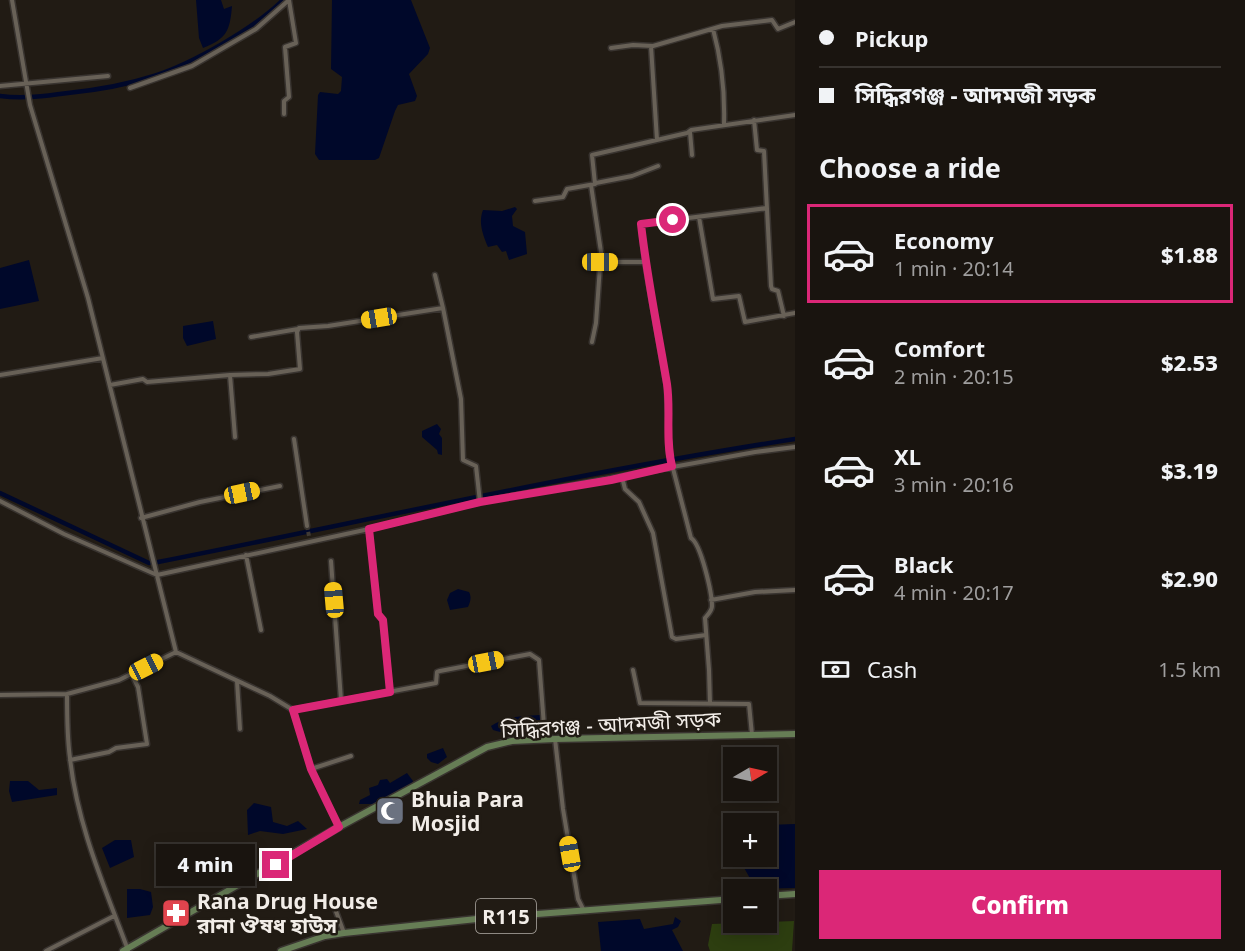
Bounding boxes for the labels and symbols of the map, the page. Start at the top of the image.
route start [659,206,686,233]
car [582,253,618,271]
car [360,306,398,330]
car [223,480,261,506]
car [323,581,345,619]
car [467,650,505,674]
car [126,651,166,683]
street label: সিদ্ধিরগঞ্জ - আদমজী সড়ক [499,704,723,744]
north arrow [723,747,777,801]
place label: Bhuia Para Mosjid [411,785,524,837]
mosque icon: Bhuia Para Mosjid [374,795,406,827]
car [558,835,582,873]
callout: 4 min [156,844,255,886]
route end [262,851,289,878]
place label: Rana Drug House রানা ঔষধ হাউস [196,887,378,939]
pharmacy icon: Rana Drug House রানা ঔষধ হাউস [160,897,192,929]
road number: R115 [476,899,536,933]

